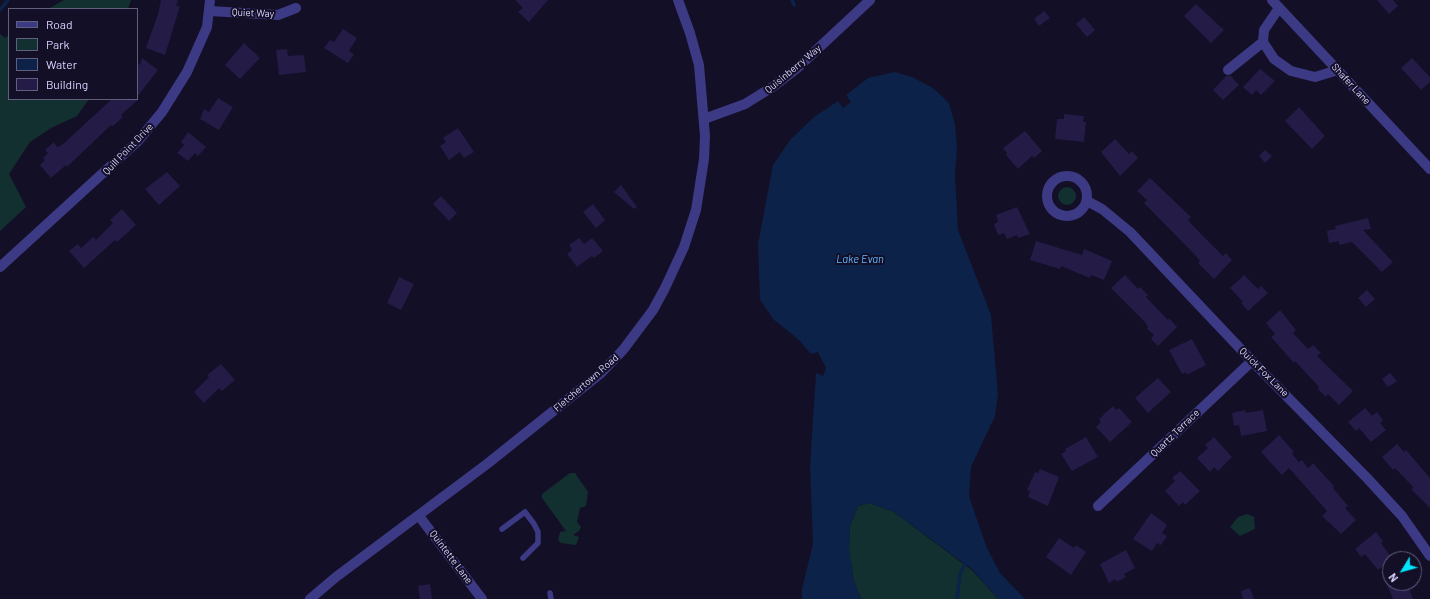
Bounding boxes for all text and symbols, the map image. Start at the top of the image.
street label: Quiet Way [232,6,274,20]
legend [8,8,138,100]
text: Road [46,17,73,31]
text: Park [46,37,70,51]
street label: Quisinberry Way [763,42,823,96]
text: Water [46,57,77,71]
street label: Shafer Lane [1329,61,1373,107]
text: Building [46,77,88,91]
street label: Quill Point Drive [100,121,156,177]
water label: Lake Evan [836,252,884,266]
street label: Quick Fox Lane [1237,345,1291,399]
street label: Fletchertown Road [551,352,621,414]
street label: Quartz Terrace [1148,407,1202,459]
street label: Quintette Lane [427,528,475,586]
north arrow [1382,551,1422,591]
text: N [1385,571,1400,585]

